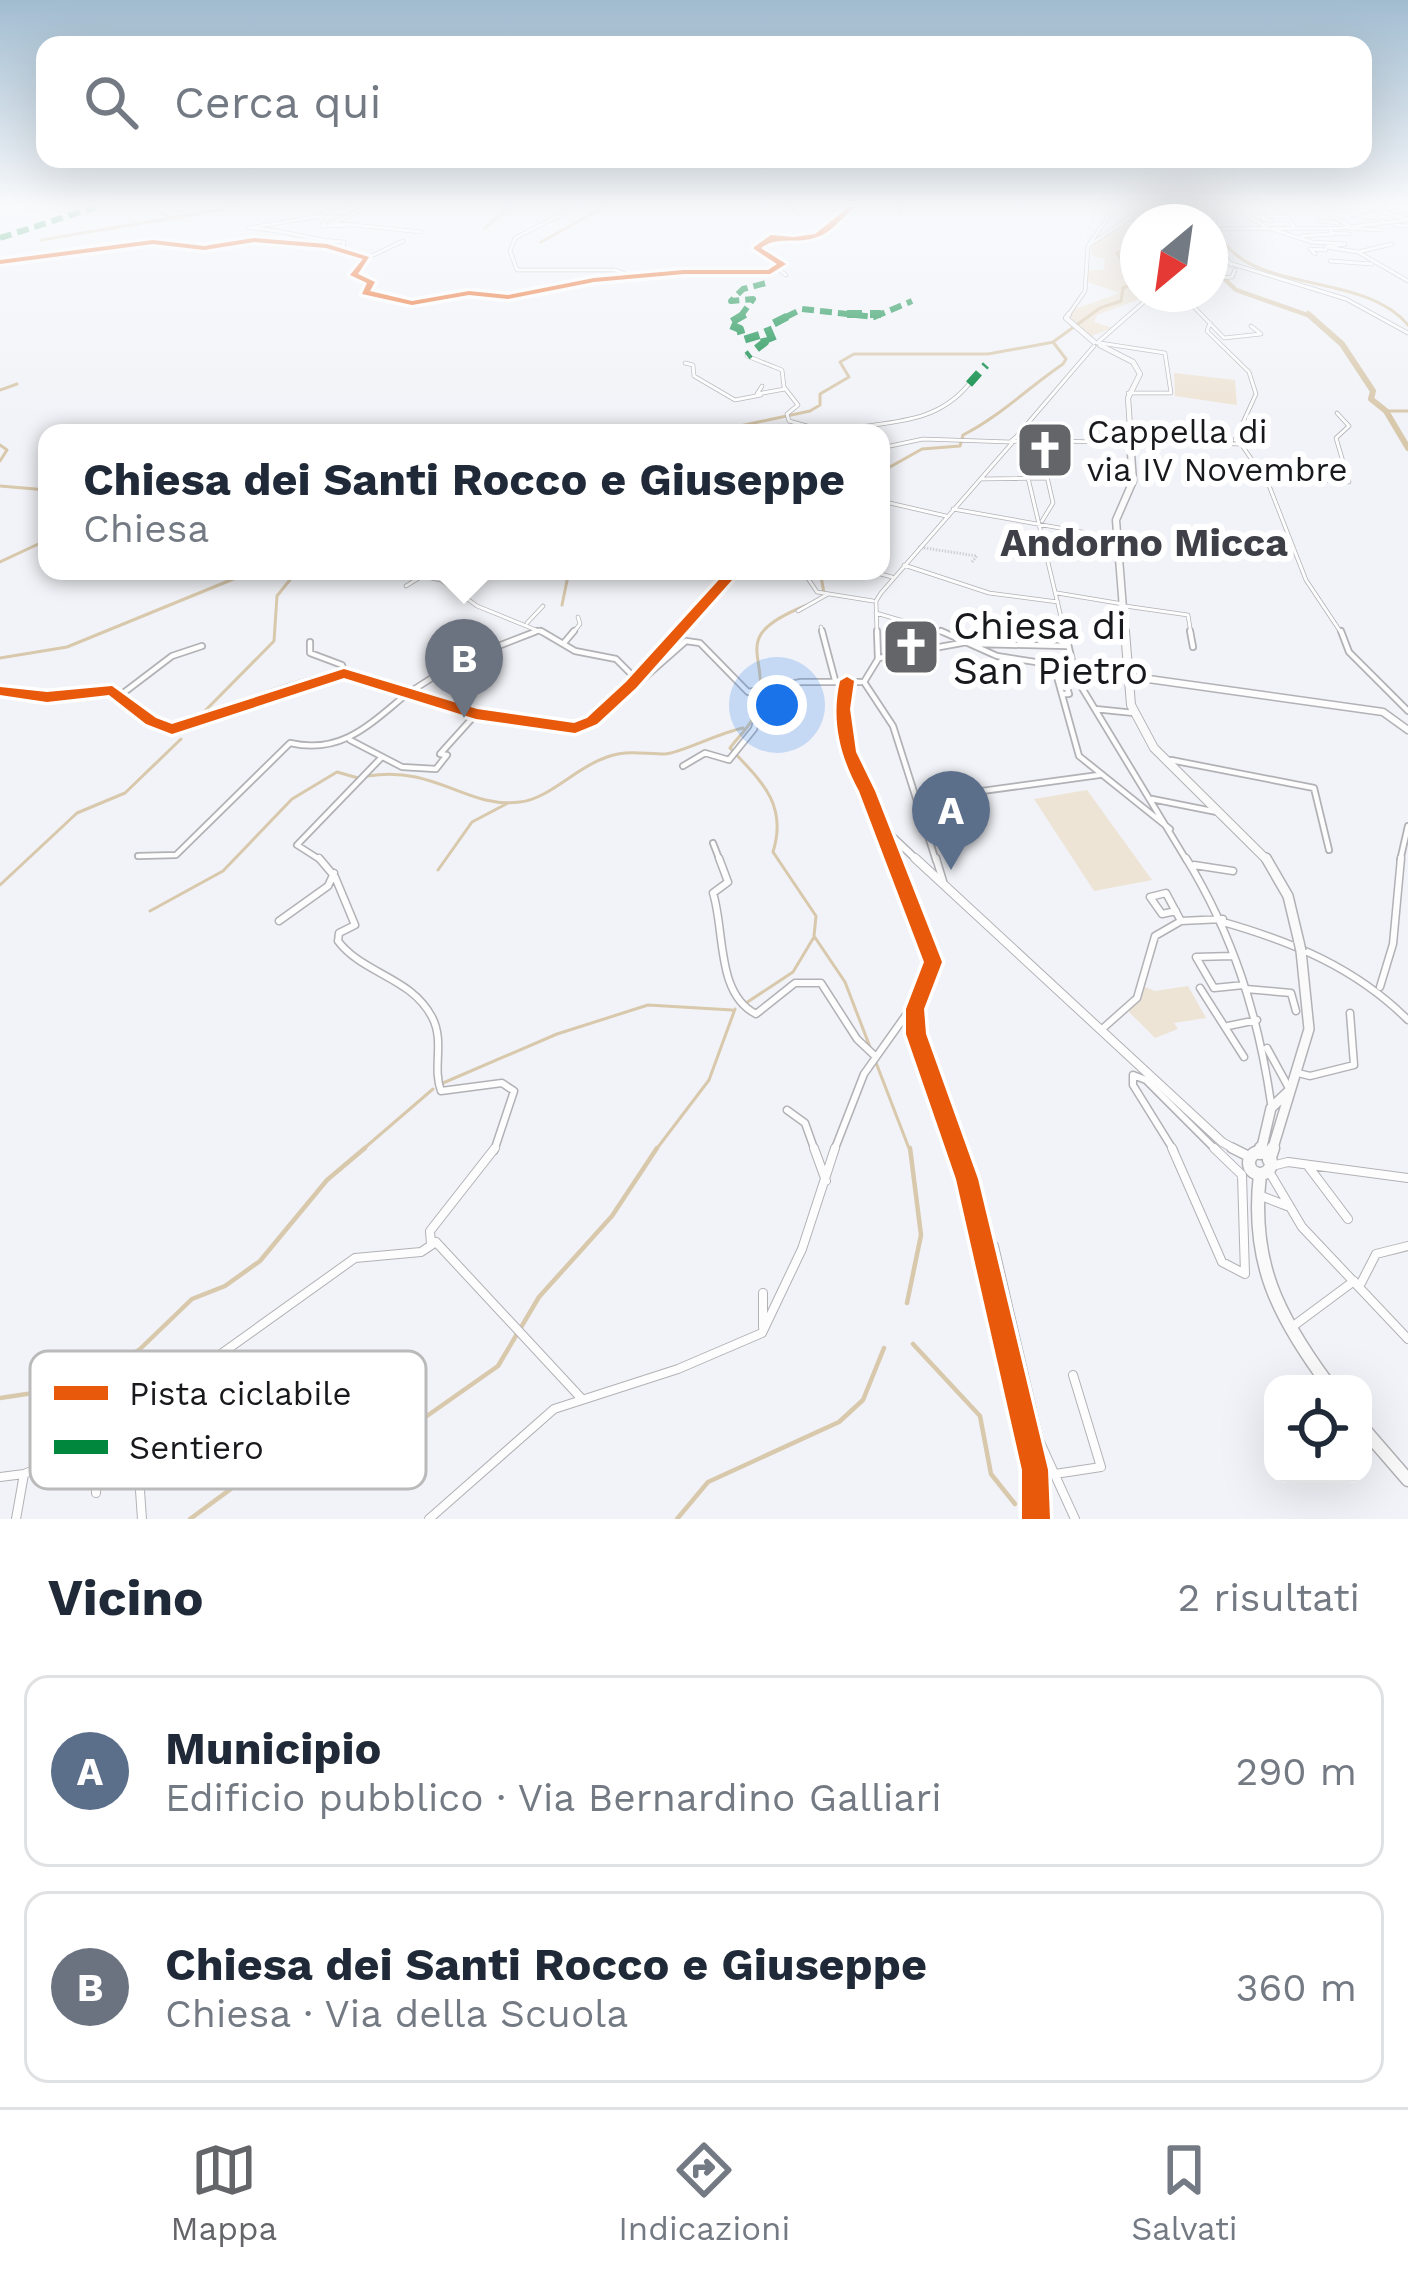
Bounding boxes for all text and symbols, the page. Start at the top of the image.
search box [36,36,1372,168]
icon: search [78,69,144,135]
text: Cerca qui [174,76,381,129]
north arrow [1120,204,1228,312]
place label: Cappella di via IV Novembre [1087,412,1347,489]
church icon: Cappella di via IV Novembre [1014,419,1076,481]
popup [38,424,890,580]
text: Chiesa dei Santi Rocco e Giuseppe [83,453,845,506]
text: Chiesa [83,506,209,551]
district label: Andorno Micca [1000,520,1288,565]
place label: Chiesa di San Pietro [953,603,1148,693]
church icon: Chiesa di San Pietro [880,616,942,678]
pin: B [425,619,503,718]
your location [747,675,807,735]
pin: A [912,771,990,870]
legend [30,1351,426,1489]
text: Pista ciclabile [129,1374,351,1413]
map controls [1264,1375,1372,1483]
button: locate [1264,1375,1372,1483]
text: Sentiero [129,1428,264,1467]
text: Vicino [48,1568,204,1627]
text: 2 risultati [1178,1575,1360,1620]
text: Municipio [165,1722,382,1775]
text: A [77,1749,103,1794]
text: 290 m [1235,1749,1357,1794]
text: Edificio pubblico · Via Bernardino Galliari [165,1775,942,1820]
text: Chiesa dei Santi Rocco e Giuseppe [165,1938,927,1991]
text: B [77,1965,103,2010]
text: 360 m [1236,1965,1357,2010]
text: Chiesa · Via della Scuola [165,1991,628,2036]
tab: Mappa [170,2137,277,2248]
tab: Indicazioni [618,2137,790,2248]
tab: Salvati [1131,2137,1238,2248]

